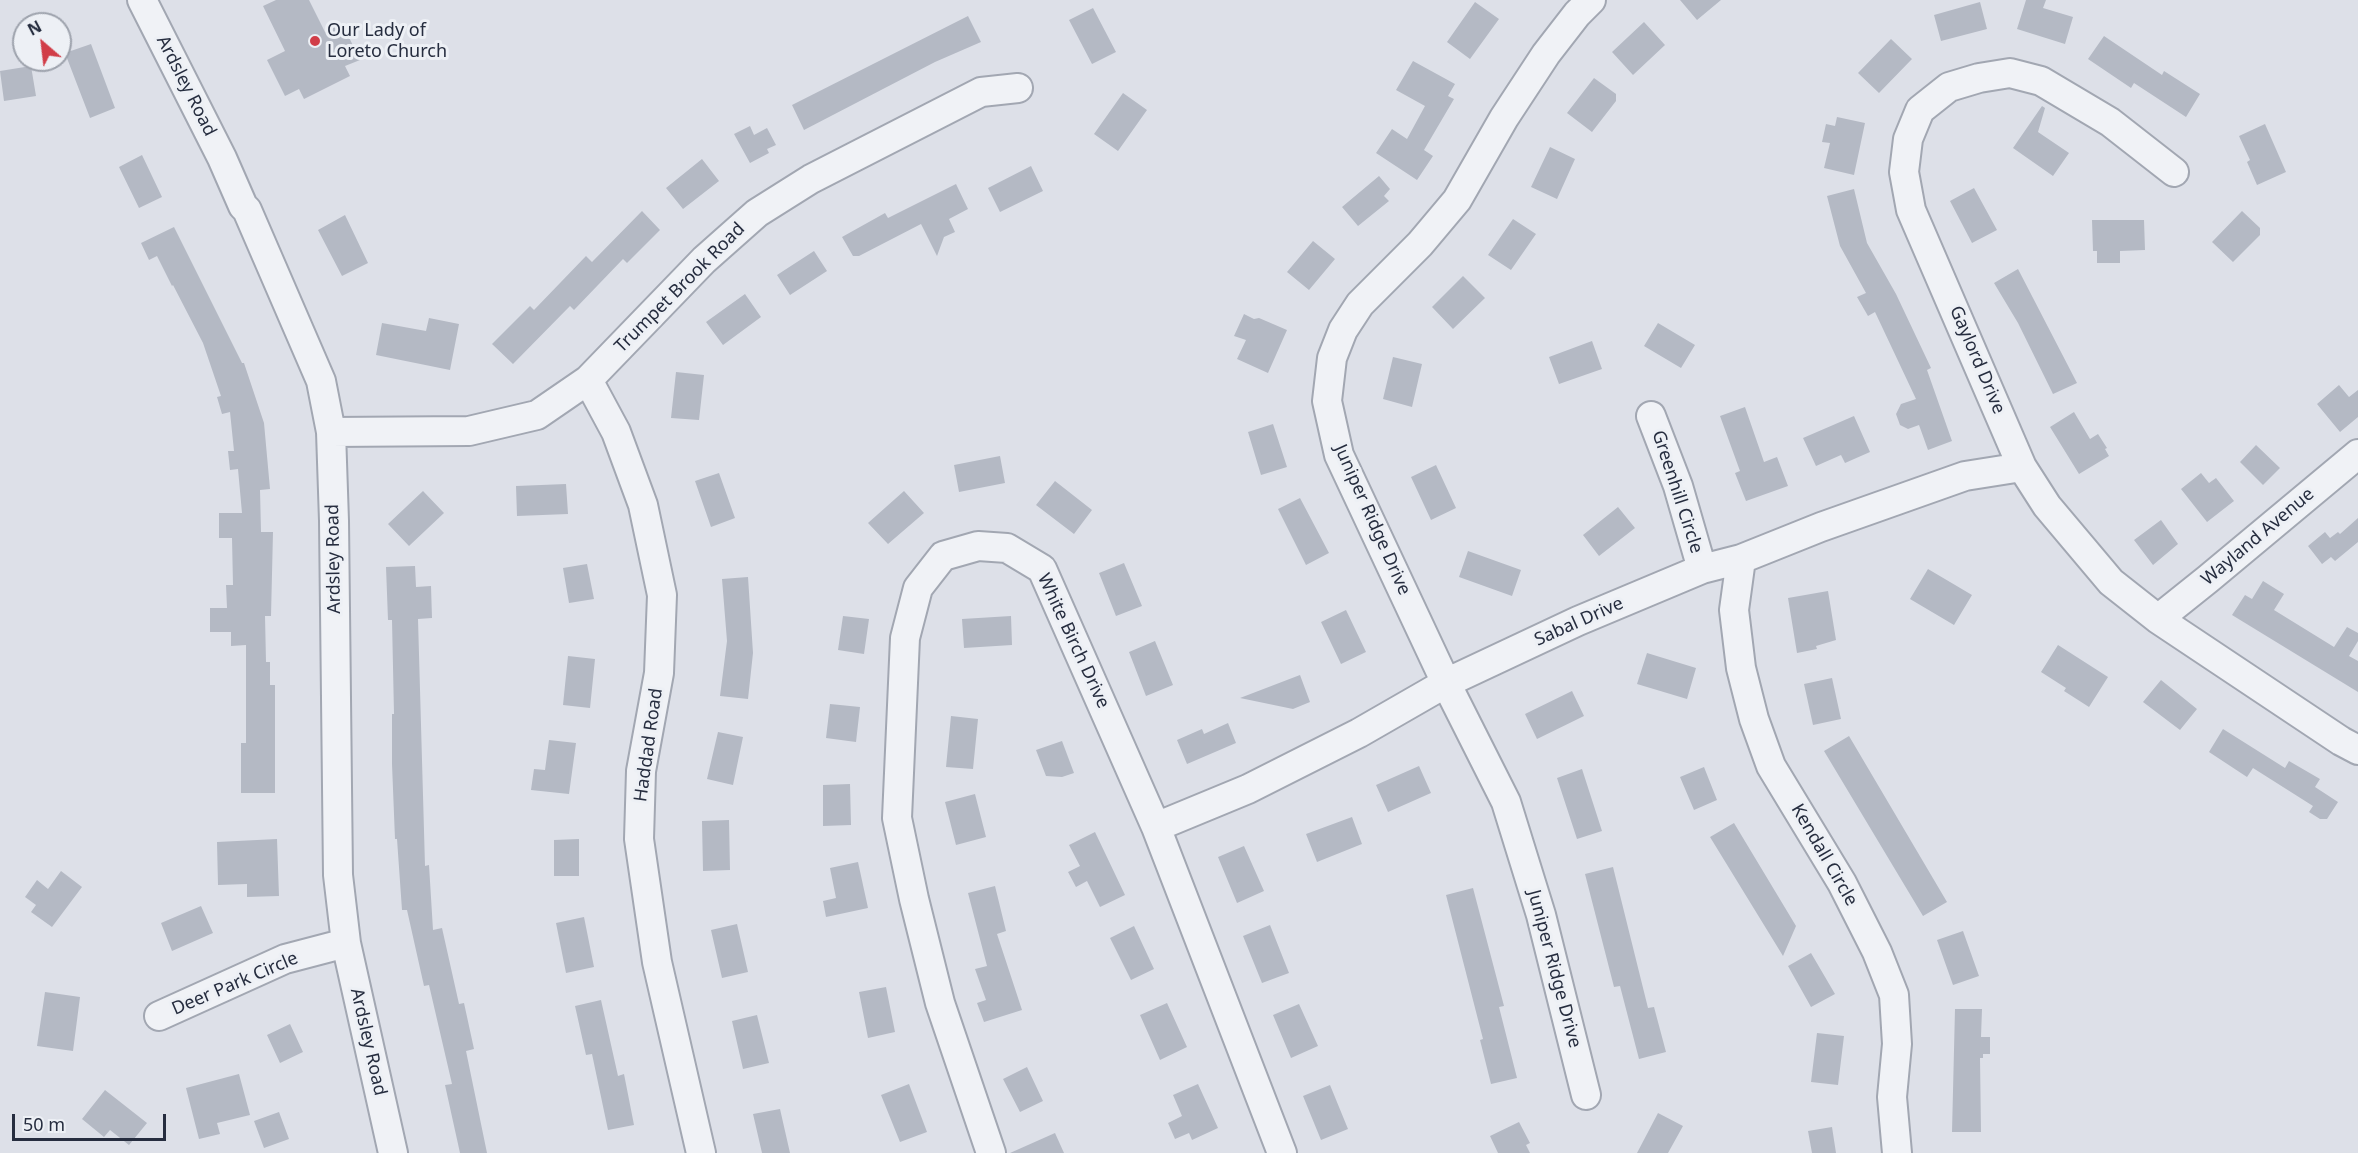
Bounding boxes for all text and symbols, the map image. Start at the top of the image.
north arrow [12,12,72,72]
text: N [24,15,45,41]
place label: Our Lady of Loreto Church [327,20,447,63]
street label: Ardsley Road [151,32,221,140]
marker: Our Lady of Loreto Church [308,34,322,48]
street label: Trumpet Brook Road [610,218,750,358]
street label: Gaylord Drive [1945,303,2009,417]
street label: Greenhill Circle [1647,428,1707,556]
street label: Juniper Ridge Drive [1329,441,1415,599]
street label: Wayland Avenue [2197,484,2319,590]
street label: Ardsley Road [322,504,346,614]
street label: White Birch Drive [1032,570,1114,712]
street label: Sabal Drive [1531,593,1627,651]
street label: Haddad Road [630,687,668,803]
street label: Kendall Circle [1786,800,1862,910]
street label: Juniper Ridge Drive [1523,888,1585,1050]
street label: Deer Park Circle [169,948,301,1020]
street label: Ardsley Road [345,986,391,1098]
scale bar [15,1102,170,1140]
text: 50 m [23,1112,65,1136]

